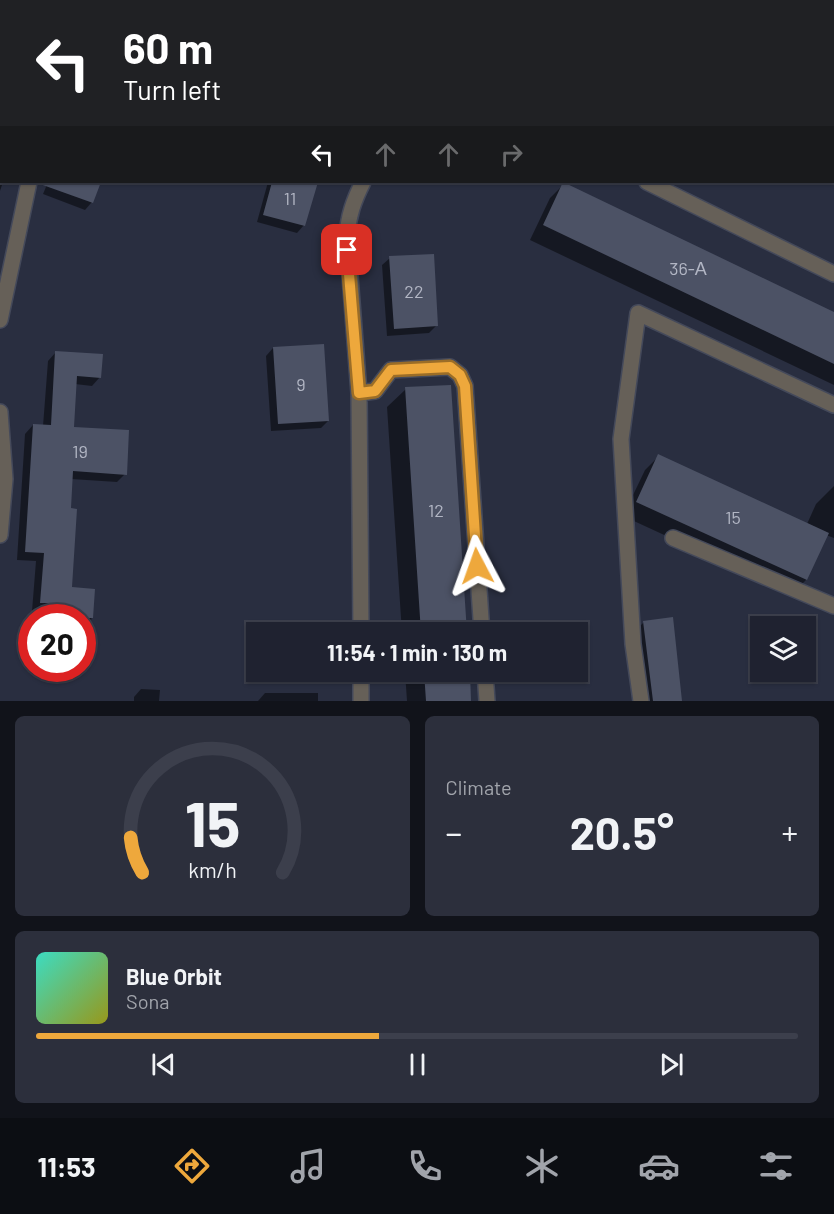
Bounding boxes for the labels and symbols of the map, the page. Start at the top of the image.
house number: 11 [284,187,296,209]
pin [321,224,372,275]
house number: 36-А [669,257,707,279]
house number: 22 [404,280,424,302]
house number: 9 [296,373,306,395]
house number: 19 [72,440,88,462]
house number: 12 [428,499,444,521]
house number: 15 [725,506,741,528]
position arrow [445,534,509,598]
speed limit sign: 20 [18,604,96,682]

